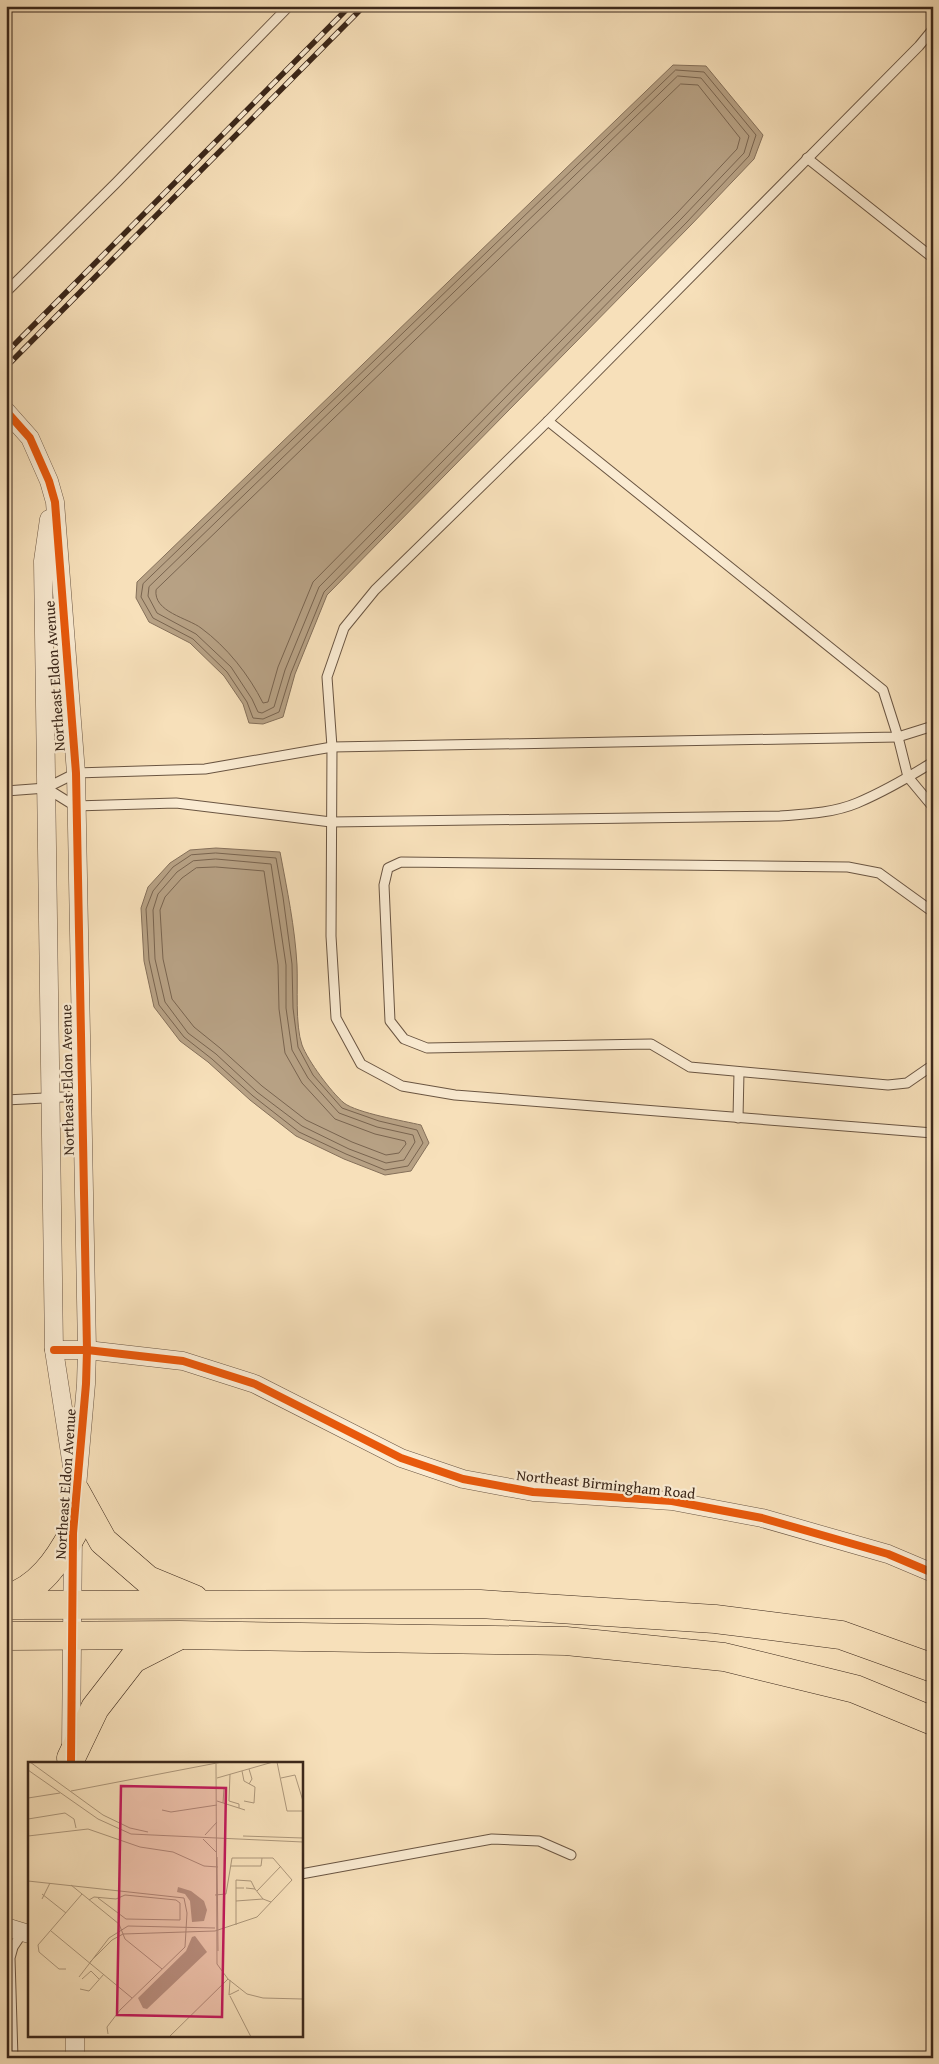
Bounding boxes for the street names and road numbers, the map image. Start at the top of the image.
street label: Northeast Eldon Avenue [38,600,70,752]
street label: Northeast Eldon Avenue [55,1004,79,1156]
street label: Northeast Eldon Avenue [49,1408,81,1560]
street label: Northeast Birmingham Road [516,1464,696,1504]

